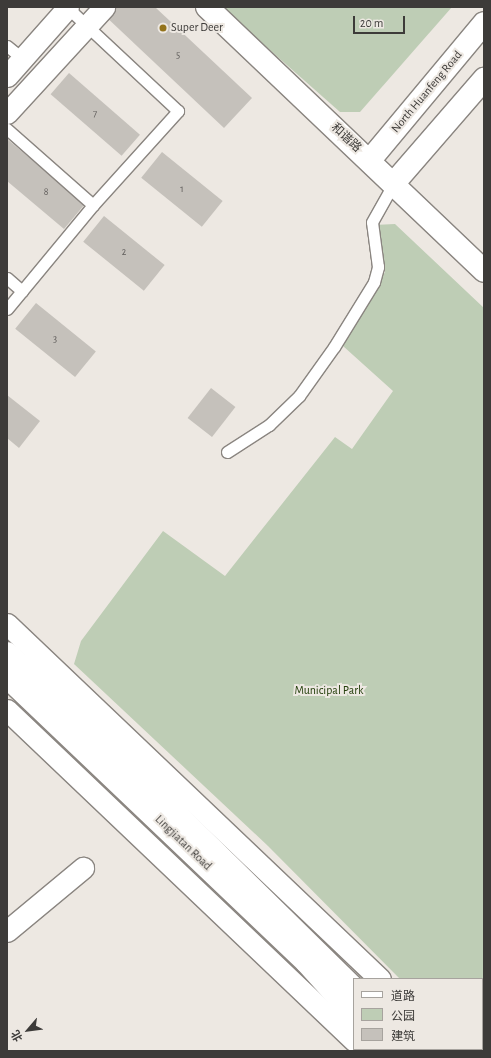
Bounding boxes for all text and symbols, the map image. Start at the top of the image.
scale bar [355,8,407,34]
text: 20 m [360,17,383,29]
place label: Super Deer [171,21,223,35]
marker: Super Deer [158,23,168,33]
street label: North Huanfeng Road [389,48,465,136]
house number: 5 [176,50,180,62]
house number: 7 [93,109,97,121]
street label: 和谐路 [328,120,364,156]
house number: 1 [180,184,184,196]
house number: 8 [44,187,48,199]
house number: 2 [122,247,126,259]
house number: 3 [53,334,57,346]
park label: Municipal Park [294,684,364,698]
street label: Lingjiatan Road [152,812,214,874]
legend [353,978,483,1050]
text: 道路 [391,990,415,1002]
north arrow [8,1010,48,1050]
text: 公园 [391,1010,415,1022]
text: 北 [10,1028,24,1043]
text: 建筑 [391,1030,415,1042]

